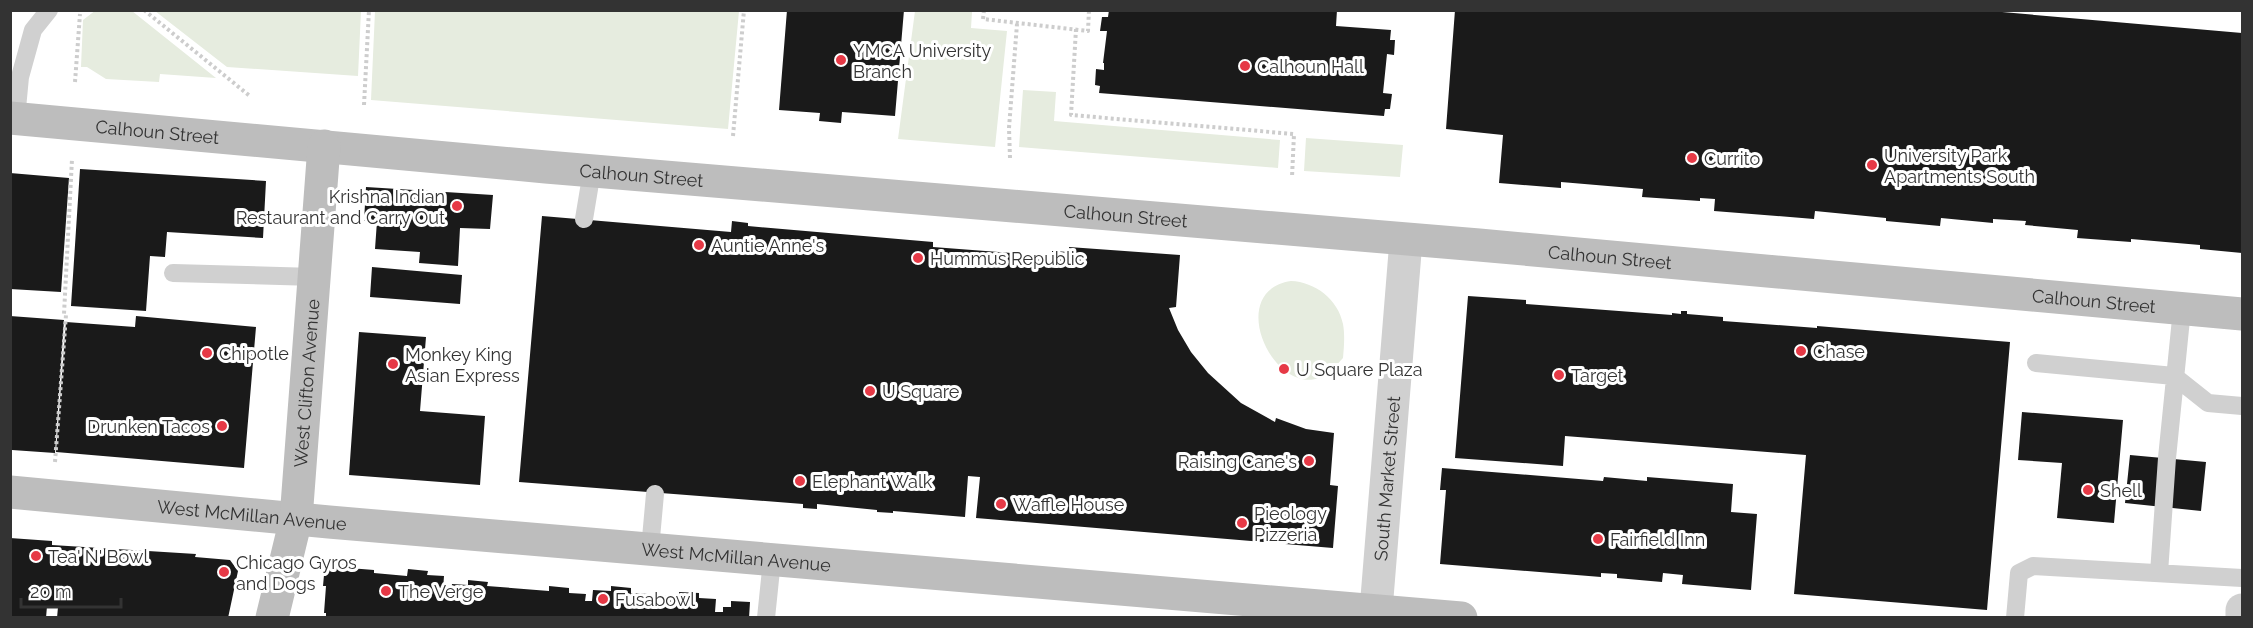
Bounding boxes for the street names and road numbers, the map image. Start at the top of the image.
street label: Calhoun Street [95,115,220,148]
street label: Calhoun Street [579,159,704,191]
street label: Calhoun Street [1063,200,1188,231]
street label: Calhoun Street [1547,241,1673,273]
street label: Calhoun Street [2031,285,2157,317]
street label: West Clifton Avenue [289,298,323,468]
street label: South Market Street [1370,395,1404,562]
street label: West McMillan Avenue [156,495,348,534]
street label: West McMillan Avenue [640,538,832,575]

